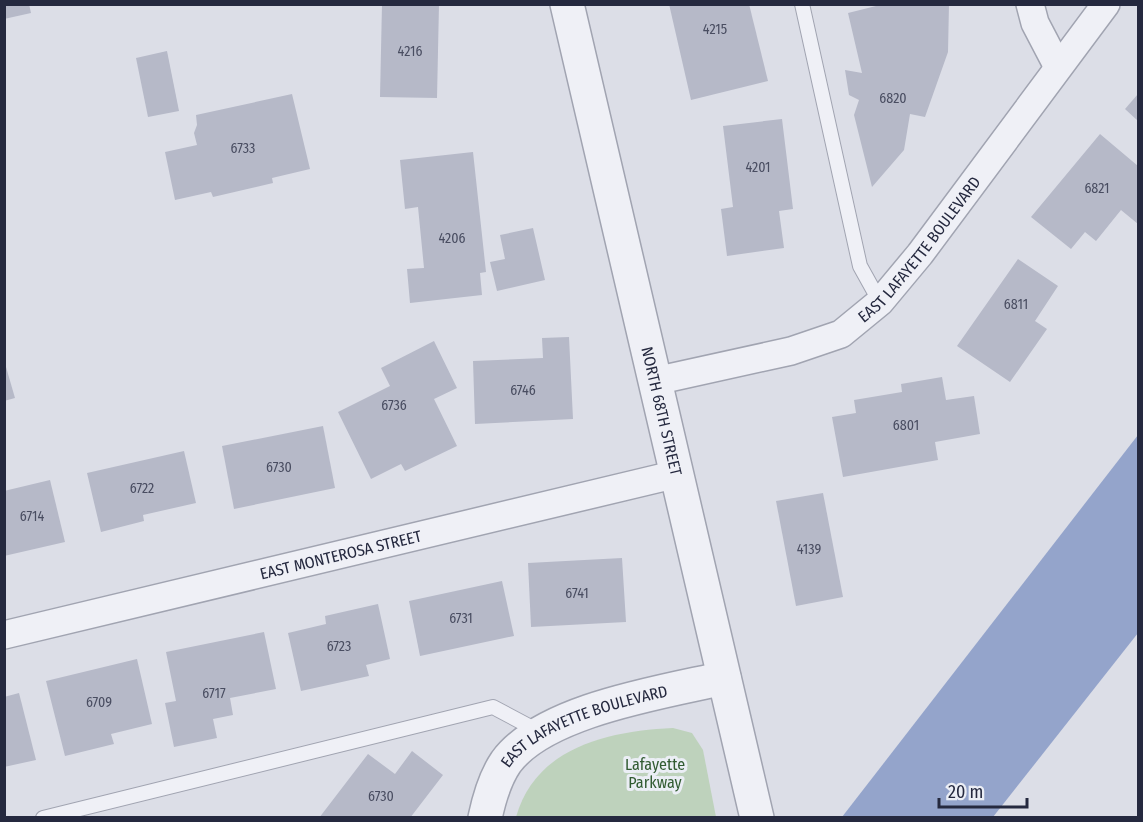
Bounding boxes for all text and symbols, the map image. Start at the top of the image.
house number: 4215 [703,21,727,38]
house number: 4216 [398,43,422,60]
house number: 6820 [879,90,907,107]
house number: 6733 [231,140,255,157]
house number: 4201 [745,159,771,176]
street label: EAST LAFAYETTE BOULEVARD [854,173,984,326]
house number: 6821 [1084,180,1110,197]
house number: 4206 [438,230,466,247]
house number: 6811 [1004,296,1028,313]
street label: NORTH 68TH STREET [638,345,686,478]
house number: 6746 [510,382,536,399]
house number: 6736 [381,397,407,414]
house number: 6801 [893,417,919,434]
house number: 6730 [266,459,292,476]
house number: 6722 [130,480,154,497]
house number: 6714 [20,508,44,525]
street label: EAST MONTEROSA STREET [258,526,424,583]
house number: 4139 [797,541,821,558]
house number: 6741 [565,585,589,602]
house number: 6731 [449,610,473,627]
house number: 6723 [327,638,351,655]
street label: EAST LAFAYETTE BOULEVARD [496,681,669,771]
house number: 6717 [202,685,226,702]
house number: 6709 [86,694,112,711]
park label: Lafayette Parkway [625,755,685,792]
scale bar [939,771,1028,809]
text: 20 m [948,781,983,803]
house number: 6730 [368,788,394,805]

